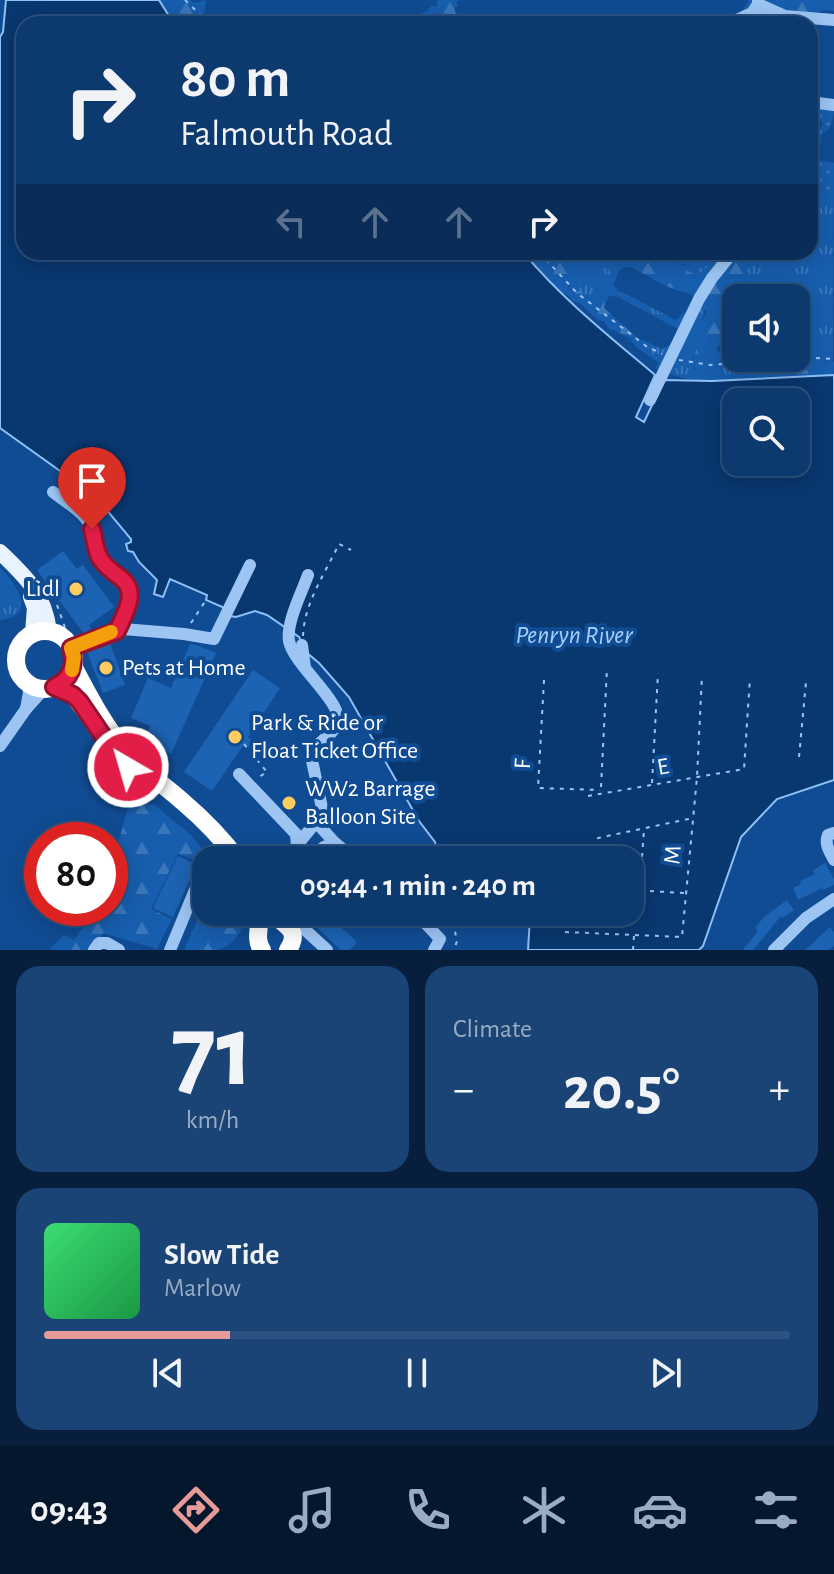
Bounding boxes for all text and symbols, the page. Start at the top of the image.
icon: right [48,48,152,152]
text: 80 m [180,51,290,107]
text: Falmouth Road [180,116,393,152]
icon: left [269,200,313,244]
icon: ahead [353,200,397,244]
icon: ahead [437,200,481,244]
icon: right [521,200,565,244]
map controls [722,284,810,476]
button: sound [722,284,810,372]
button: search [722,388,810,476]
pin [58,447,126,529]
icon: arrive [70,459,114,503]
place label: Lidl [26,577,60,601]
marker: Lidl [67,580,85,598]
water label: Penryn River [515,622,634,648]
place label: Pets at Home [122,656,245,680]
marker: Pets at Home [97,659,115,677]
place label: Park & Ride or Float Ticket Office [251,711,418,763]
position arrow [86,725,170,809]
marker: Park & Ride or Float Ticket Office [226,728,244,746]
street label: E [655,754,671,780]
street label: F [511,758,535,770]
place label: WW2 Barrage Balloon Site [305,777,436,829]
marker: WW2 Barrage Balloon Site [280,794,298,812]
speed limit sign: 80 [24,822,128,926]
street label: M [660,845,686,865]
text: 09:44 · 1 min · 240 m [300,871,536,901]
text: 71 [171,1001,254,1105]
text: Climate [453,1016,532,1042]
text: 20.5° [563,1060,680,1120]
text: − [453,1068,474,1112]
text: + [769,1068,790,1112]
text: km/h [186,1107,239,1133]
text: Slow Tide [164,1240,279,1270]
text: Marlow [164,1275,241,1301]
icon: previous [146,1351,190,1395]
icon: pause [395,1351,439,1395]
icon: next [644,1351,688,1395]
icon: directions [168,1482,224,1538]
icon: music [284,1482,340,1538]
icon: phone [400,1482,456,1538]
icon: climate [516,1482,572,1538]
icon: car [632,1482,688,1538]
icon: filters [748,1482,804,1538]
text: 09:43 [30,1492,108,1528]

